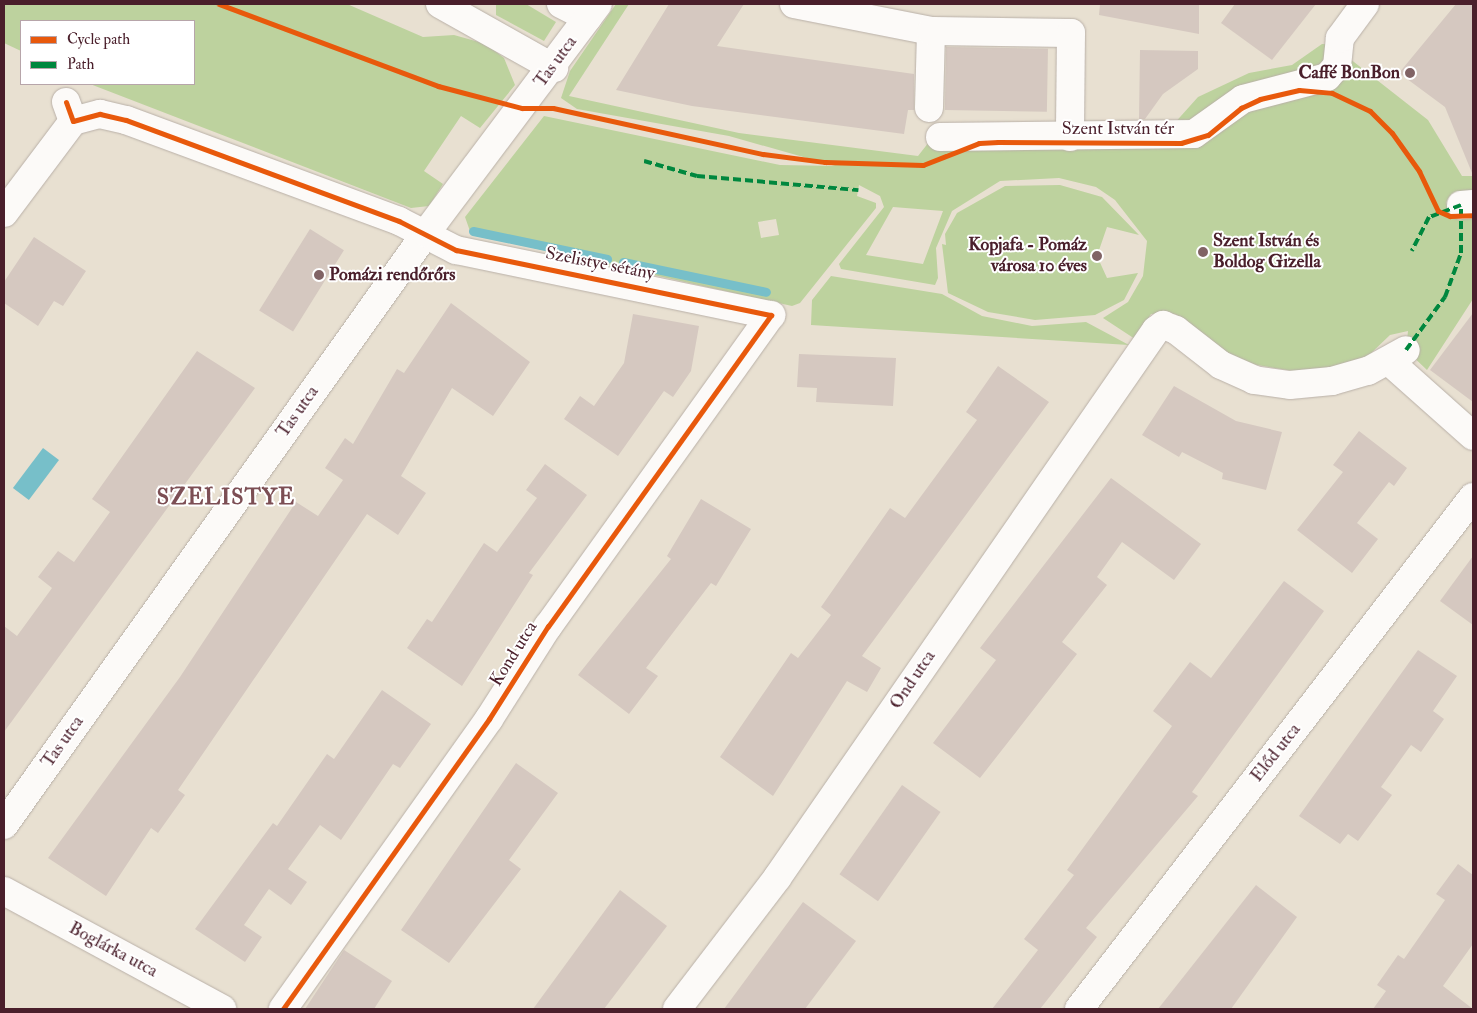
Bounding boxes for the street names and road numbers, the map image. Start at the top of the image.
street label: Tas utca [530,32,582,92]
street label: Szent István tér [1062,118,1174,140]
street label: Szelistye sétány [544,243,656,285]
street label: Tas utca [272,382,324,442]
street label: Kond utca [486,618,542,690]
street label: Ond utca [886,647,940,713]
street label: Tas utca [37,712,89,772]
street label: Előd utca [1246,719,1306,787]
street label: Boglárka utca [65,918,161,982]

